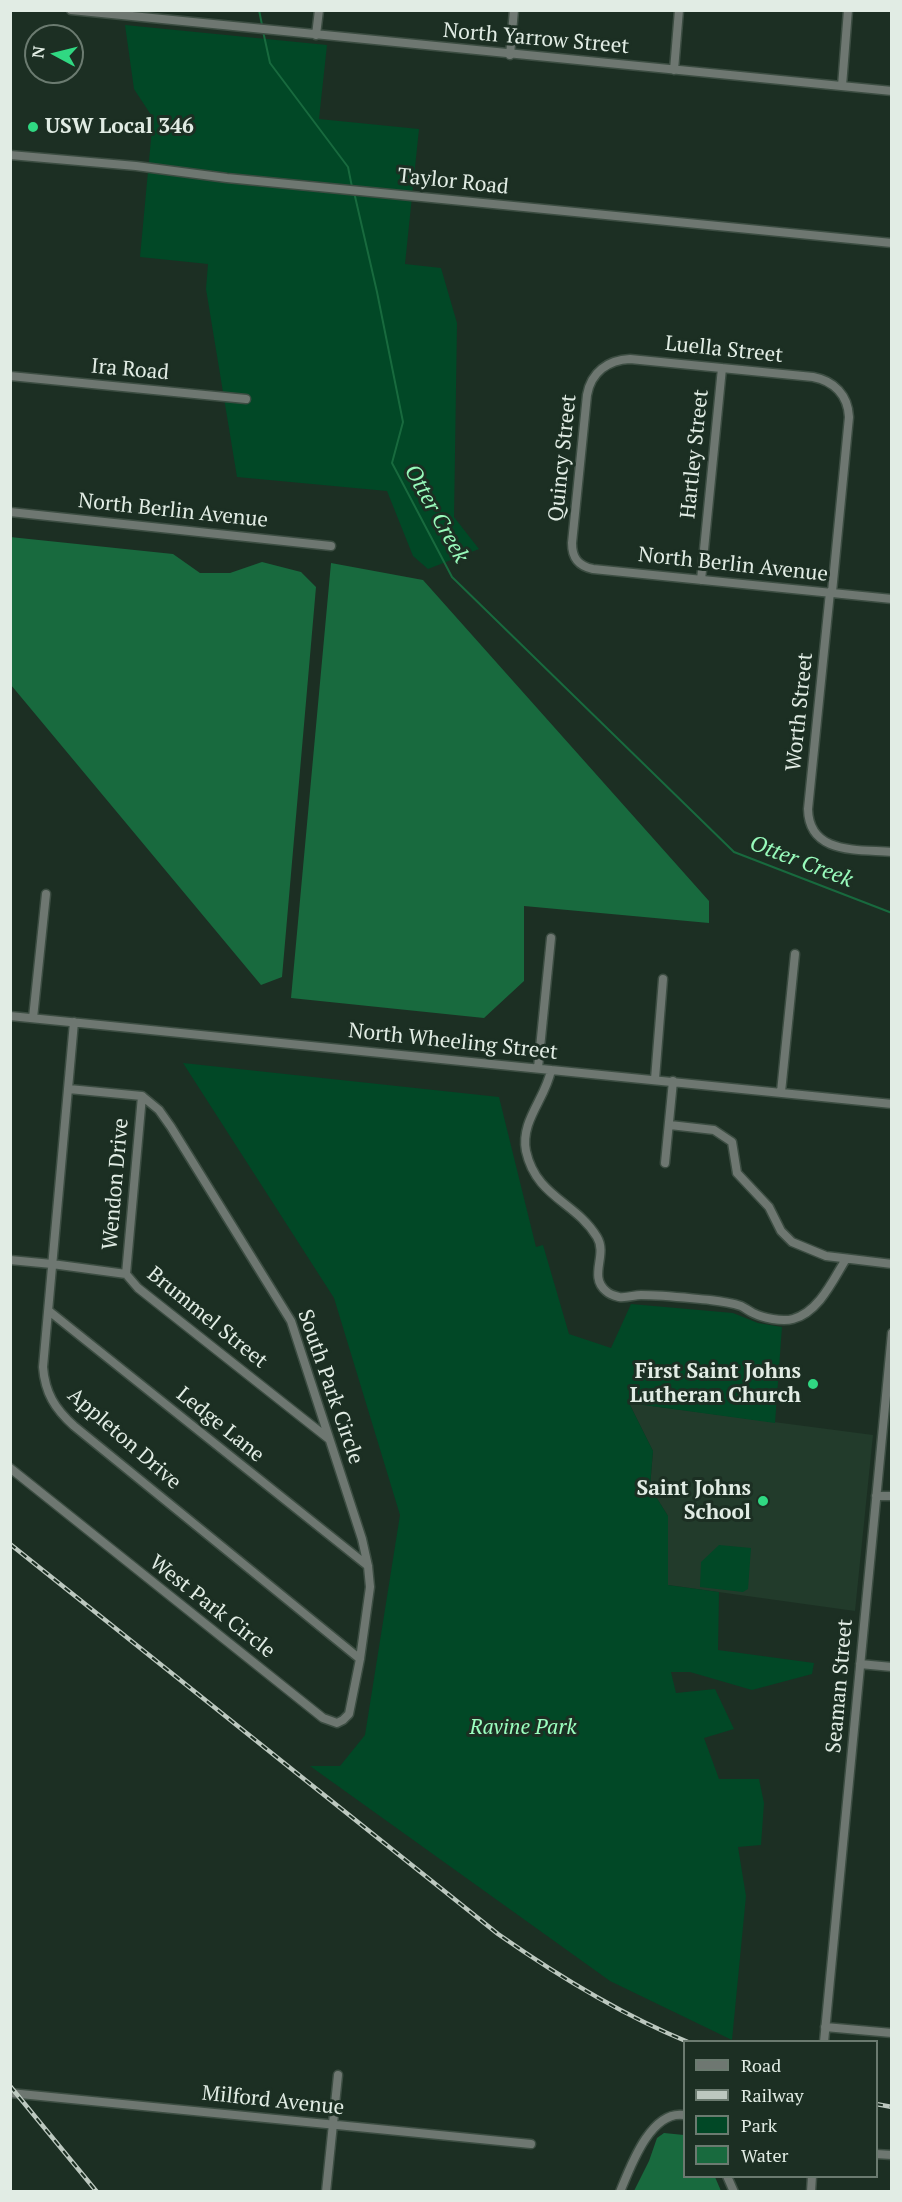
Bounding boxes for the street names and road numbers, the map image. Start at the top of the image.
street label: North Yarrow Street [442,18,630,60]
street label: Taylor Road [396,164,510,200]
street label: Luella Street [664,331,784,369]
street label: Ira Road [90,354,170,386]
street label: Hartley Street [676,388,714,520]
street label: Quincy Street [544,393,582,523]
street label: North Berlin Avenue [77,488,269,534]
street label: North Berlin Avenue [637,542,829,588]
street label: Worth Street [781,651,819,773]
street label: North Wheeling Street [347,1018,559,1066]
street label: Wendon Drive [98,1117,134,1251]
street label: Brummel Street [142,1262,272,1374]
street label: South Park Circle [292,1306,368,1468]
street label: Ledge Lane [171,1382,269,1468]
street label: Appleton Drive [62,1383,186,1495]
street label: West Park Circle [144,1550,280,1664]
street label: Seaman Street [822,1618,858,1754]
street label: Milford Avenue [201,2081,345,2121]

